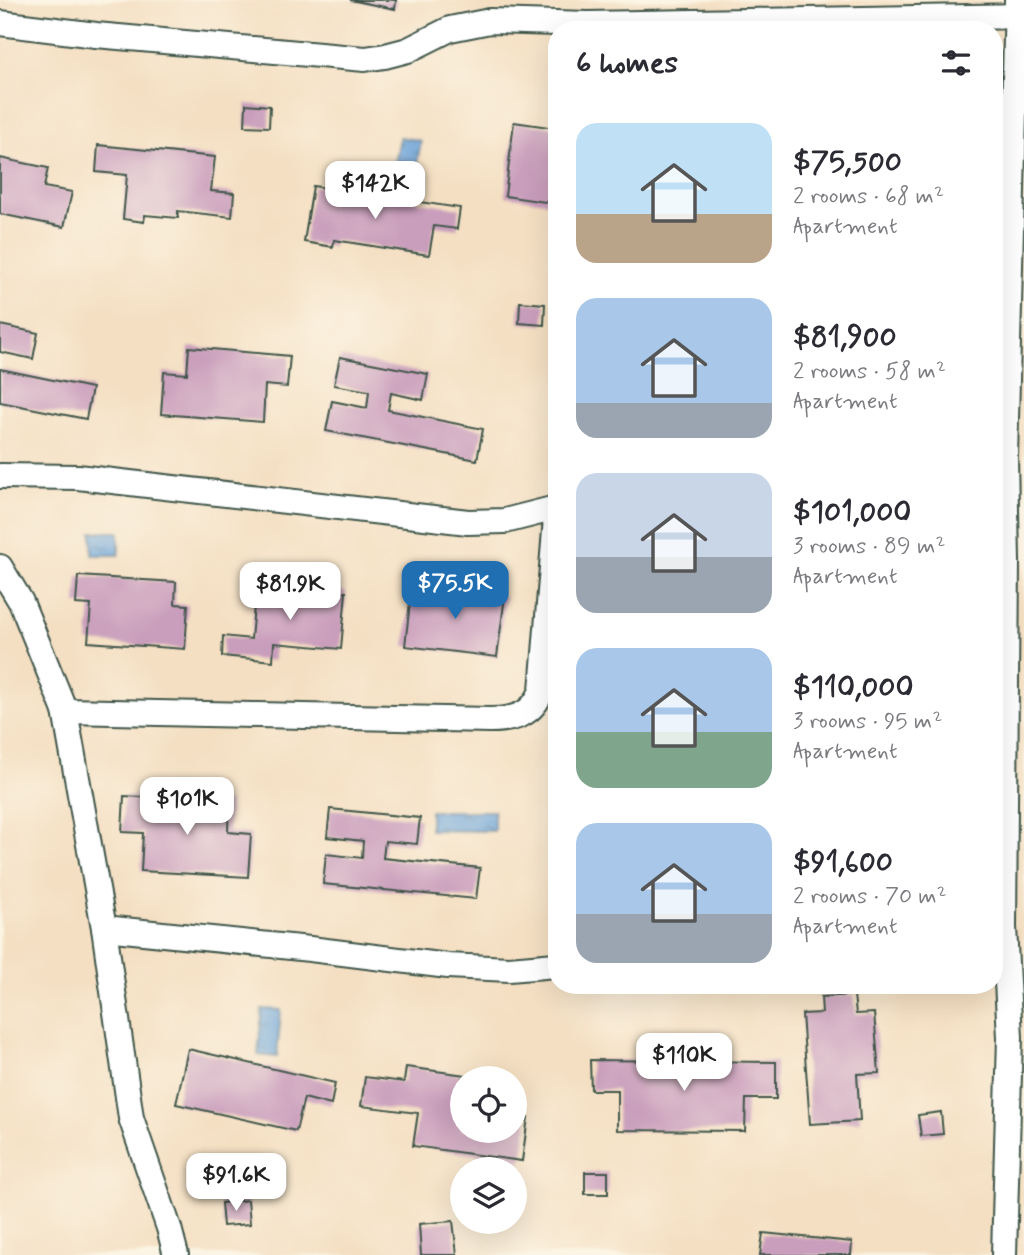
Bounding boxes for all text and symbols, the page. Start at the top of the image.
text: 6 homes [576,44,678,83]
icon: filters [937,44,975,82]
text: $75,500 [793,143,902,182]
icon: home [632,151,716,235]
pin: $142K [326,162,424,221]
text: $142K [341,169,409,199]
text: 2 rooms · 68 m² [793,182,944,212]
text: Apartment [793,212,898,242]
text: $81,900 [793,318,897,357]
icon: home [632,326,716,410]
text: 2 rooms · 58 m² [793,357,946,387]
text: Apartment [793,387,898,417]
text: $101,000 [793,493,911,532]
icon: home [632,501,716,585]
text: 3 rooms · 89 m² [793,532,945,562]
pin: $81.9K [233,562,347,622]
pin: $75.5K [398,562,512,621]
text: Apartment [793,562,898,592]
text: $75.5K [418,569,492,599]
text: $81.9K [256,570,324,600]
text: $110,000 [793,668,913,707]
icon: home [632,676,716,760]
text: 3 rooms · 95 m² [793,707,942,737]
text: Apartment [793,737,898,767]
pin: $101K [138,778,236,837]
text: $101K [156,785,218,815]
text: $91,600 [793,843,893,882]
icon: home [632,851,716,935]
text: 2 rooms · 70 m² [793,882,947,912]
text: Apartment [793,912,898,942]
pin: $110K [635,1034,733,1093]
text: $110K [652,1041,716,1071]
map controls [450,1066,527,1234]
button: locate [450,1066,527,1143]
pin: $91.6K [179,1154,293,1213]
button: layers [450,1157,527,1234]
text: $91.6K [202,1161,270,1191]

